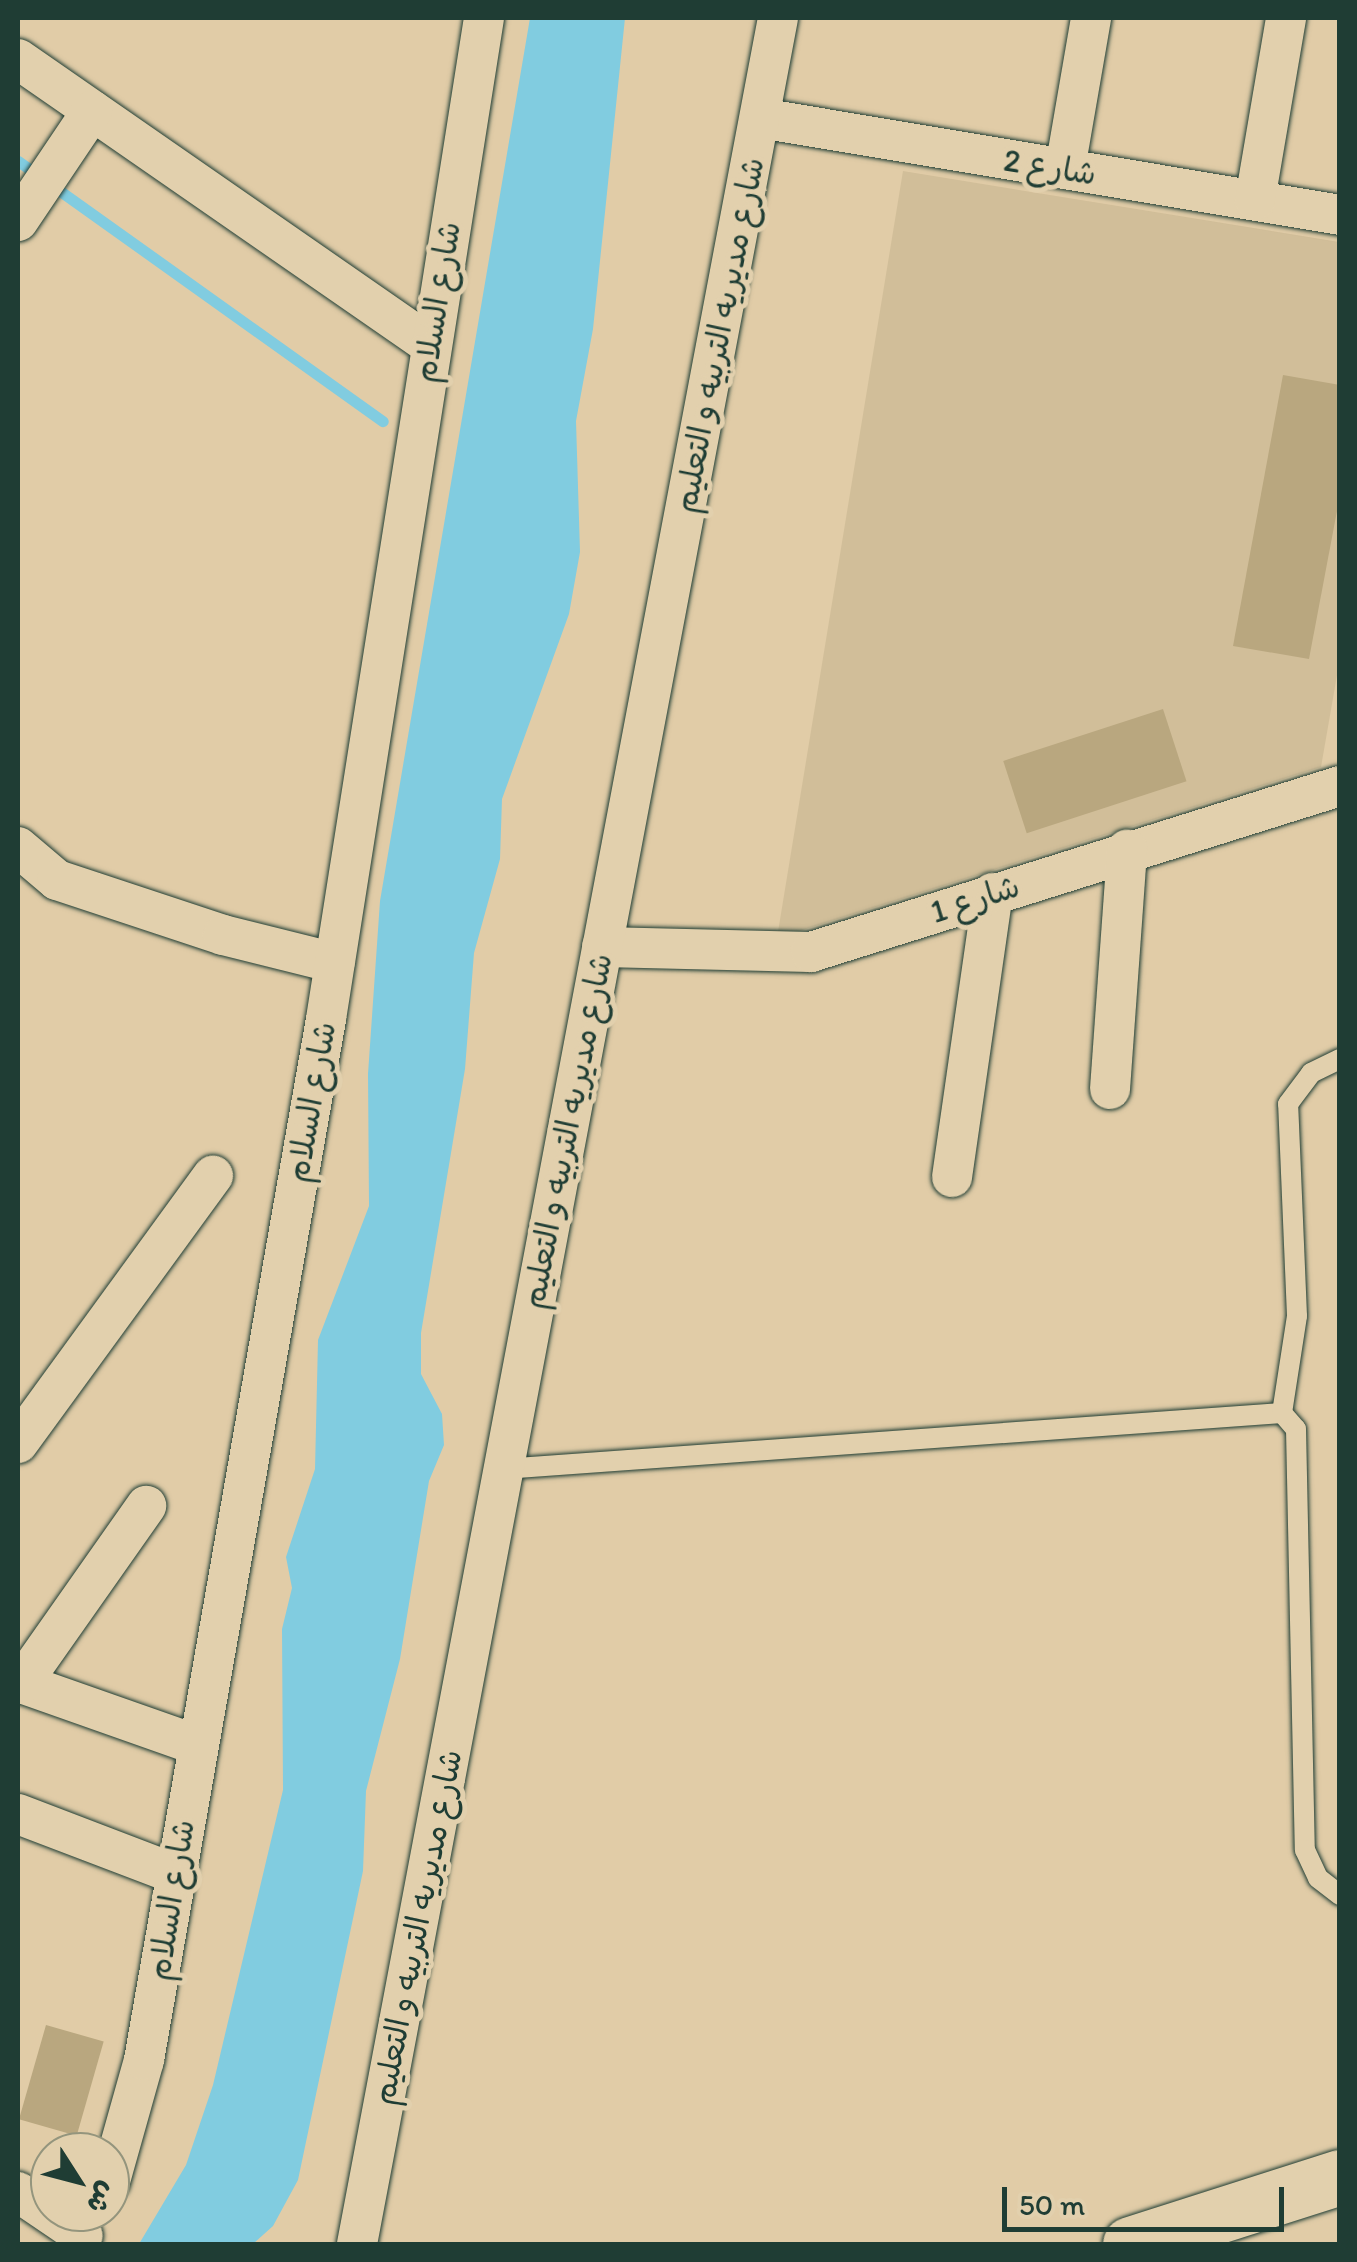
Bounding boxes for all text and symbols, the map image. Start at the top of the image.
street label: شارع 2 [1001,141,1099,193]
street label: شارع مديريه التربيه و التعليم [666,154,772,516]
street label: شارع السلام [405,219,469,385]
street label: شارع 1 [926,867,1024,931]
street label: شارع مديريه التربيه و التعليم [514,950,620,1312]
street label: شارع السلام [278,1019,344,1185]
street label: شارع مديريه التربيه و التعليم [364,1746,470,2108]
street label: شارع السلام [139,1817,203,1983]
north arrow [30,2132,130,2232]
scale bar [1007,2167,1290,2229]
text: ش [80,2176,125,2221]
text: 50 m [1019,2186,1085,2223]

